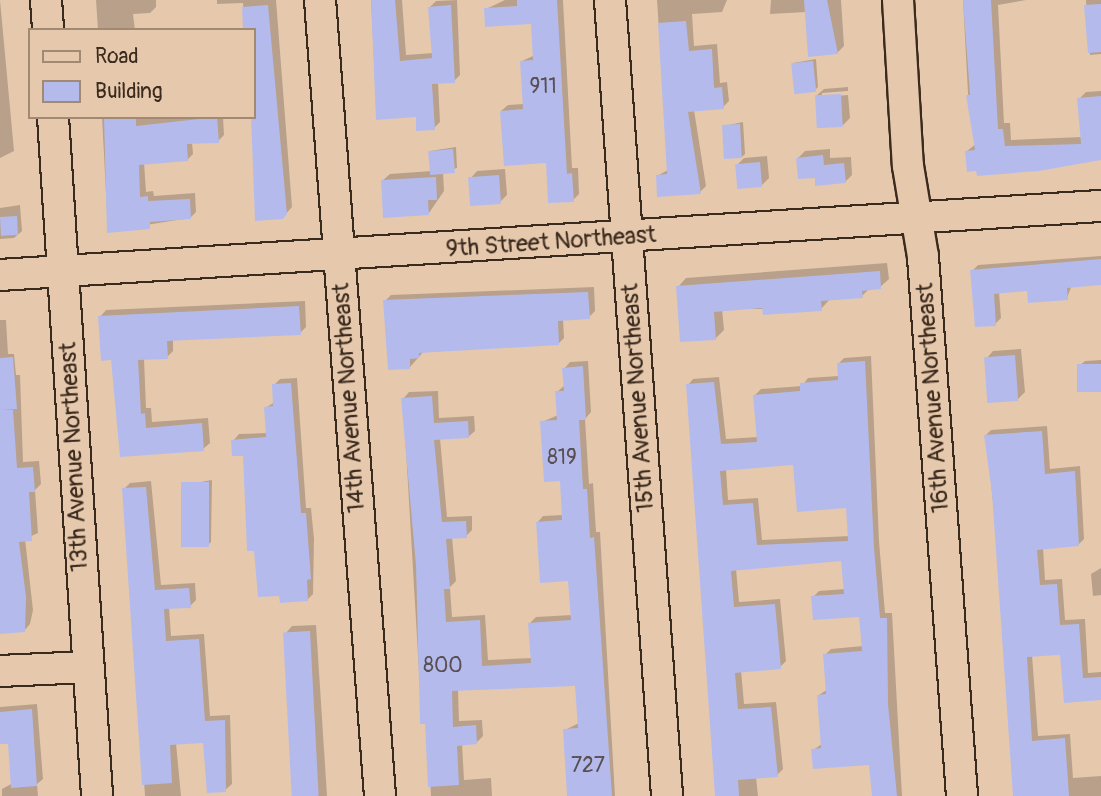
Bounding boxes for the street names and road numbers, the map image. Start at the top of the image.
street label: 9th Street Northeast [445,220,657,264]
street label: 14th Avenue Northeast [327,282,371,514]
street label: 16th Avenue Northeast [911,282,955,514]
street label: 15th Avenue Northeast [616,283,660,513]
street label: 13th Avenue Northeast [54,341,94,573]

